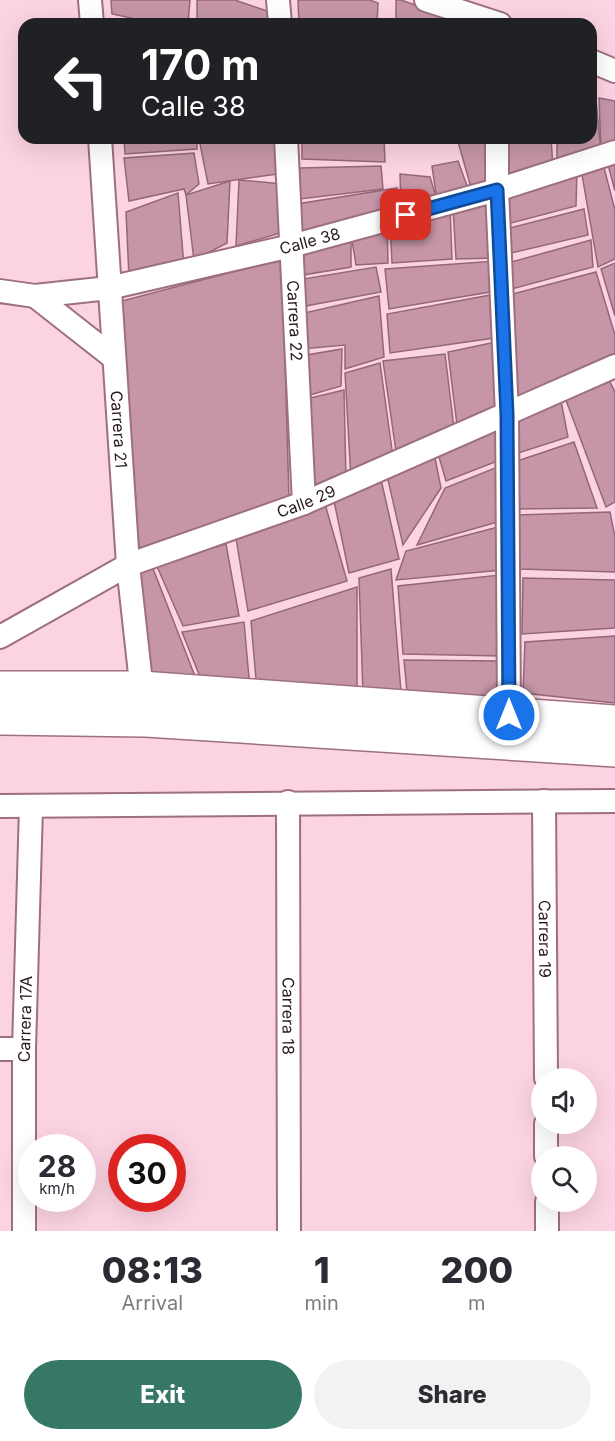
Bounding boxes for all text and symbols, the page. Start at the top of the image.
text: 170 m [141,39,259,90]
icon: left [42,42,120,120]
text: Calle 38 [141,90,246,123]
pin [380,189,431,240]
icon: arrive [389,198,422,231]
street label: Calle 38 [277,223,342,258]
street label: Carrera 22 [283,280,307,362]
street label: Carrera 21 [107,390,132,469]
street label: Calle 29 [274,480,339,522]
position arrow [477,683,541,747]
street label: Carrera 19 [535,900,555,978]
street label: Carrera 17A [14,976,36,1062]
street label: Carrera 18 [278,977,299,1055]
map controls [531,1068,597,1212]
button: sound [531,1068,597,1134]
speed limit sign: 30 [108,1134,186,1212]
button: search [531,1146,597,1212]
text: 28 [38,1148,76,1184]
text: km/h [39,1179,75,1198]
text: 08:13 [102,1248,203,1292]
text: 1 [314,1248,330,1292]
text: 200 [440,1248,513,1292]
text: Arrival [121,1291,183,1315]
text: min [305,1291,339,1315]
text: m [468,1291,486,1315]
button: Exit [24,1360,302,1429]
button: Share [314,1360,591,1429]

